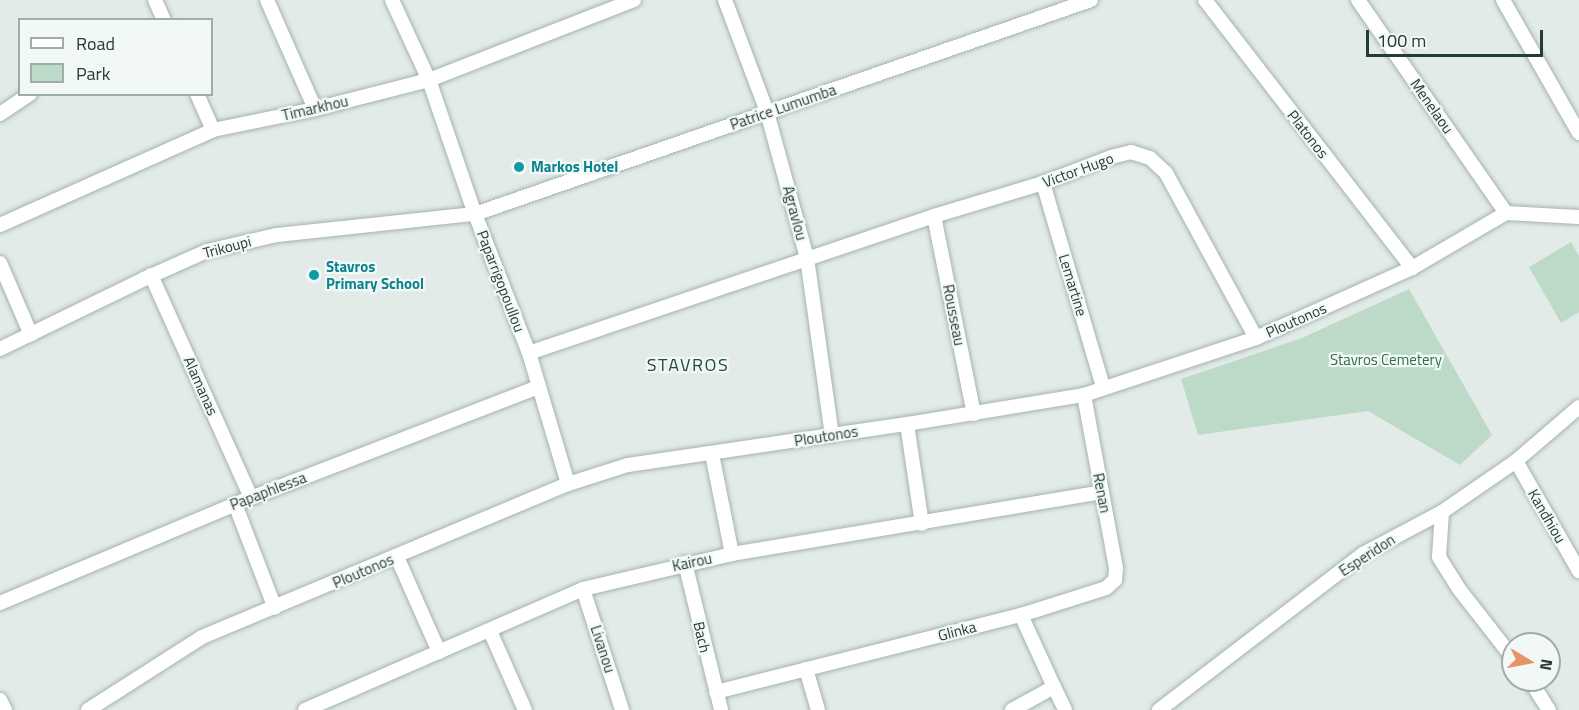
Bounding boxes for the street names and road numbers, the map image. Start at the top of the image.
street label: Menelaou [1407,75,1457,137]
street label: Patrice Lumumba [728,80,838,134]
street label: Timarkhou [280,92,350,124]
street label: Platonos [1284,106,1332,162]
street label: Victor Hugo [1040,149,1116,191]
street label: Agravlou [779,184,811,242]
street label: Paparrigopoullou [473,228,529,334]
street label: Trikoupi [201,232,253,262]
street label: Lemartine [1055,252,1091,318]
street label: Rousseau [939,283,969,347]
street label: Ploutonos [1263,299,1329,341]
street label: Alamanas [180,354,222,418]
street label: Ploutonos [793,422,859,450]
street label: Papaphlessa [227,468,309,514]
street label: Renan [1089,472,1115,514]
street label: Kandhiou [1524,486,1570,546]
street label: Esperidon [1336,530,1398,580]
street label: Kairou [670,549,714,575]
street label: Ploutonos [330,550,396,592]
street label: Glinka [936,618,978,644]
street label: Bach [690,620,714,654]
street label: Livanou [587,623,619,675]

